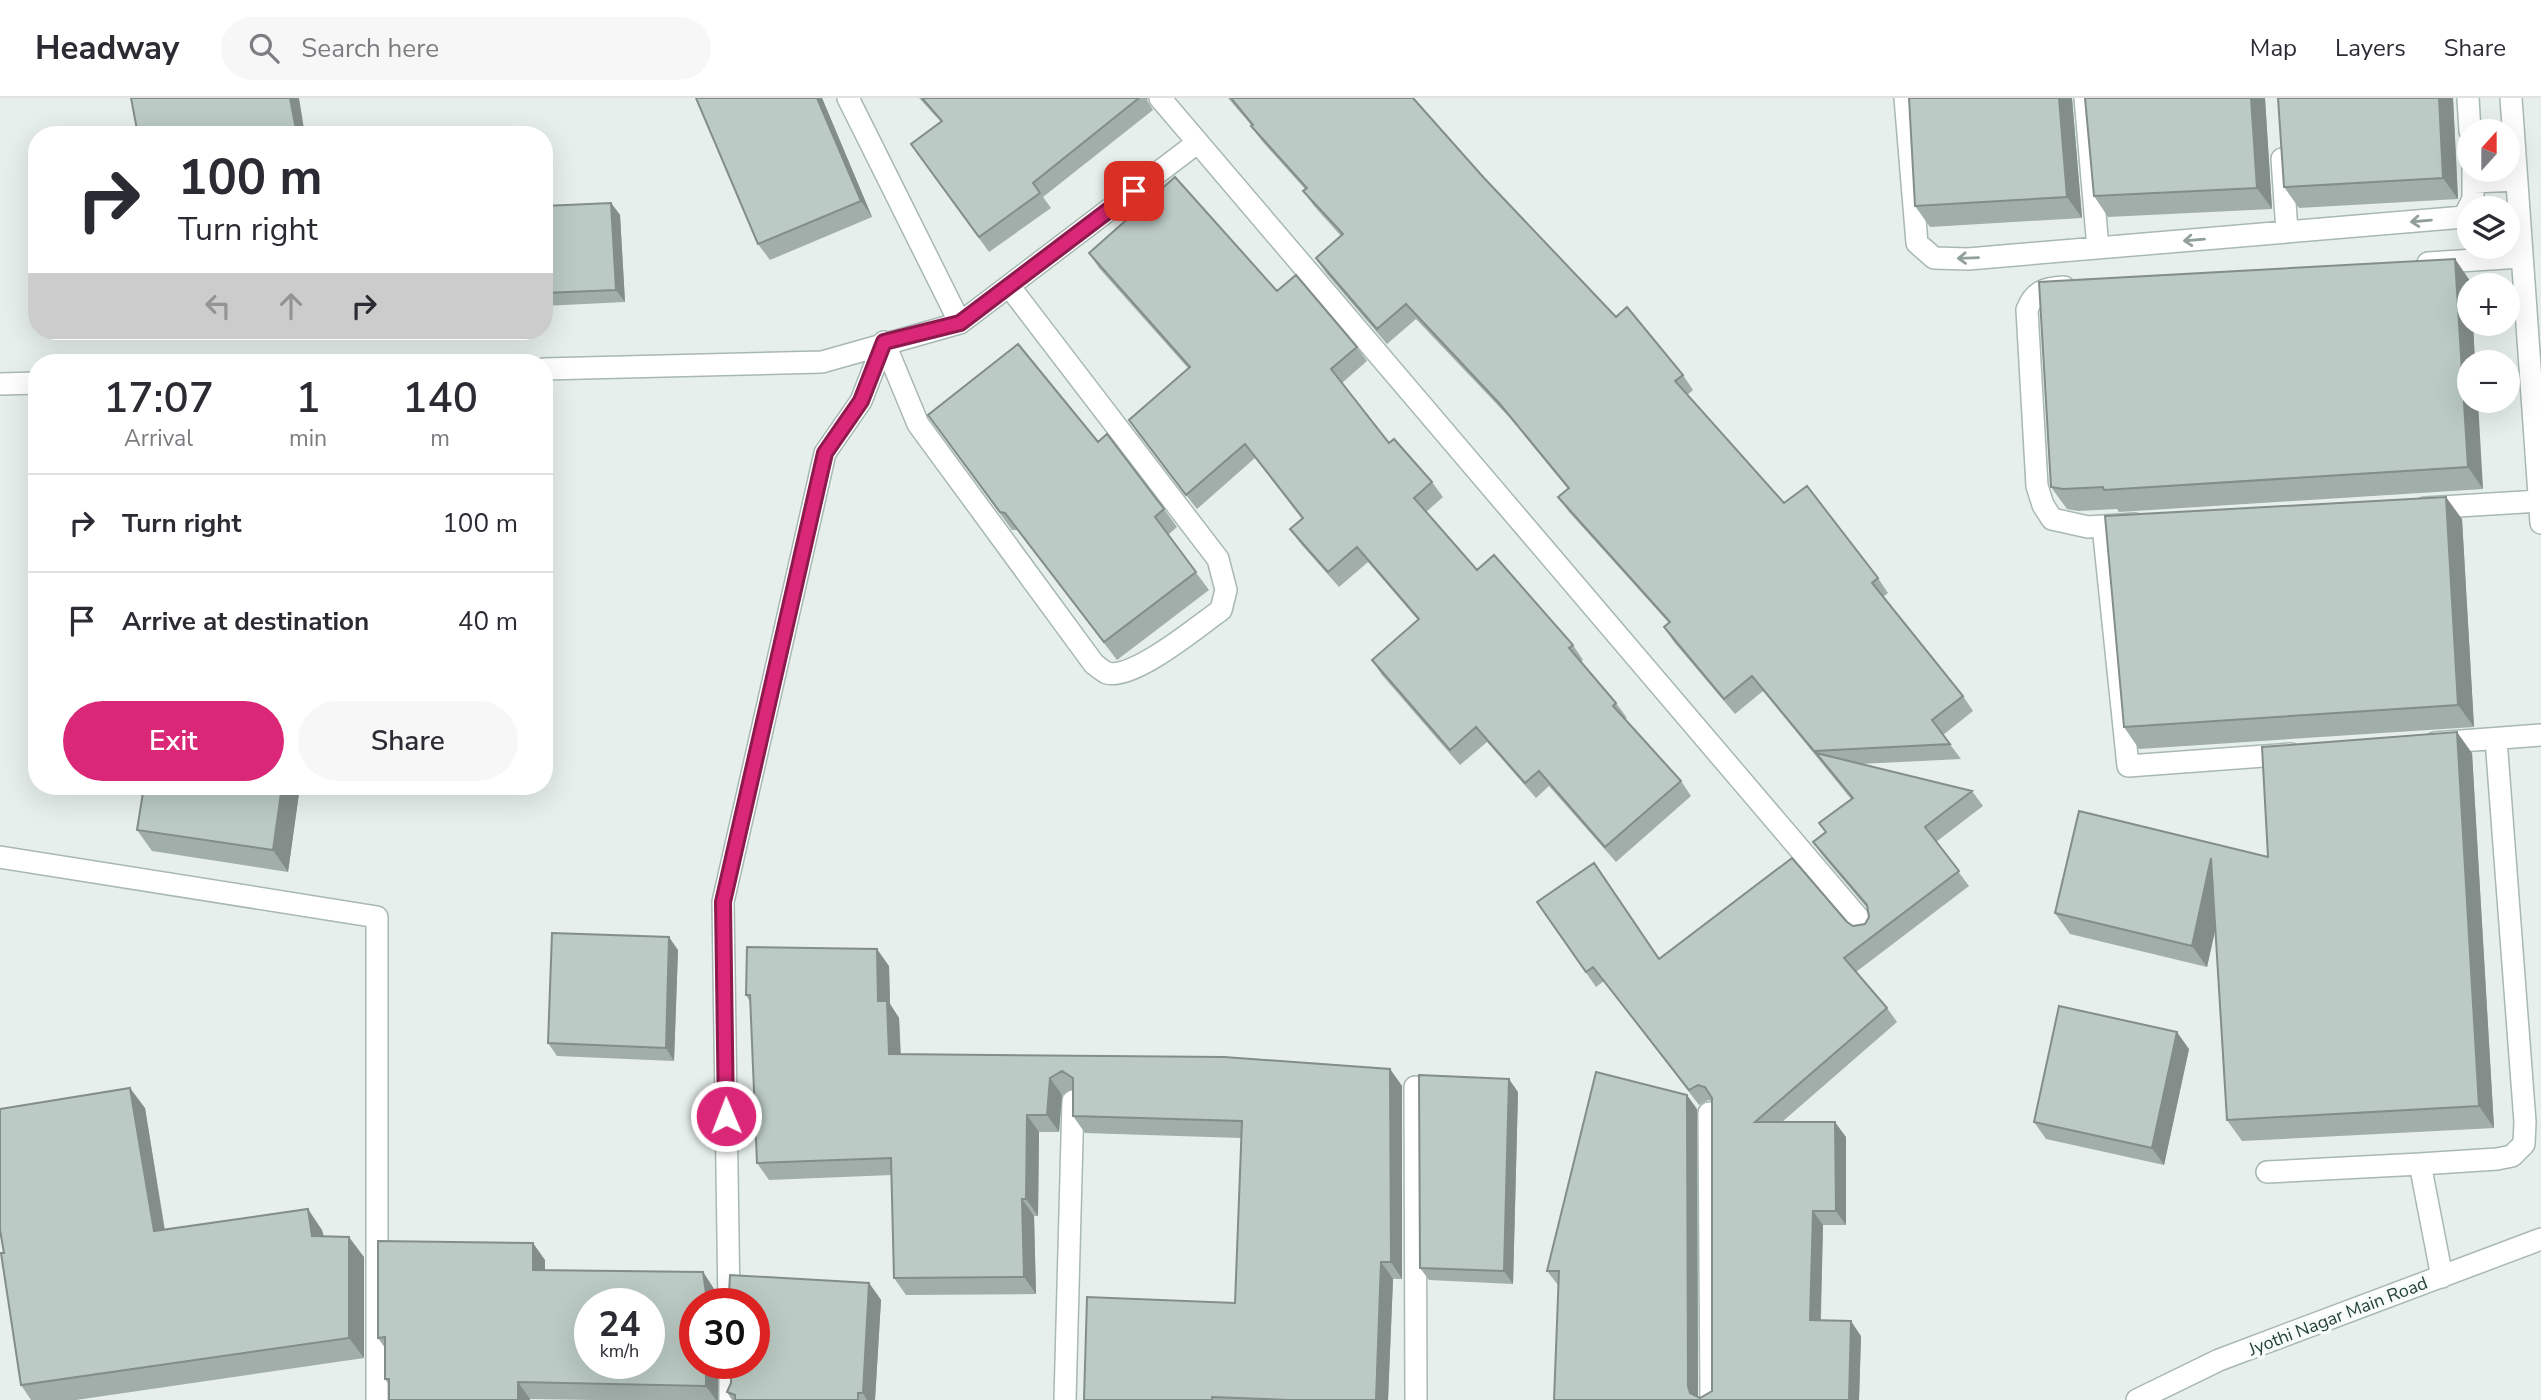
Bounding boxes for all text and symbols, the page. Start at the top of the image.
search box [221,17,711,80]
text: Headway [35,26,179,71]
icon: search [245,29,283,67]
text: Search here [301,31,439,66]
text: Map [2250,32,2297,64]
text: Layers [2335,32,2406,64]
text: Share [2444,32,2506,64]
north arrow [2457,119,2520,182]
map controls [2457,119,2520,413]
text: 100 m [178,144,322,211]
icon: right [63,154,154,245]
pin [1104,161,1164,221]
icon: arrive [1115,172,1153,210]
button: layers [2457,196,2520,259]
text: Turn right [178,208,318,251]
one-way arrow [2410,214,2433,227]
one-way arrow [2184,234,2206,247]
one-way arrow [1956,252,1979,265]
button: + [2457,273,2520,336]
icon: left [199,287,237,325]
icon: ahead [272,287,310,325]
icon: right [345,287,383,325]
button: − [2457,350,2520,413]
text: 17:07 [103,370,214,427]
text: 1 [295,370,321,427]
text: 140 [402,370,478,427]
text: Arrival [124,423,193,454]
text: min [289,423,327,454]
text: m [430,423,450,454]
icon: right [63,504,101,542]
text: Turn right [122,506,241,541]
text: 100 m [442,506,518,541]
icon: arrive [63,602,101,640]
text: Arrive at destination [122,604,369,639]
text: 40 m [458,604,518,639]
button: Exit [63,701,284,781]
button: Share [298,701,518,781]
position arrow [689,1079,763,1153]
street label: Jyothi Nagar Main Road [2244,1271,2431,1362]
speed limit sign: 30 [679,1288,770,1379]
text: 24 [598,1301,641,1348]
text: km/h [600,1339,639,1363]

